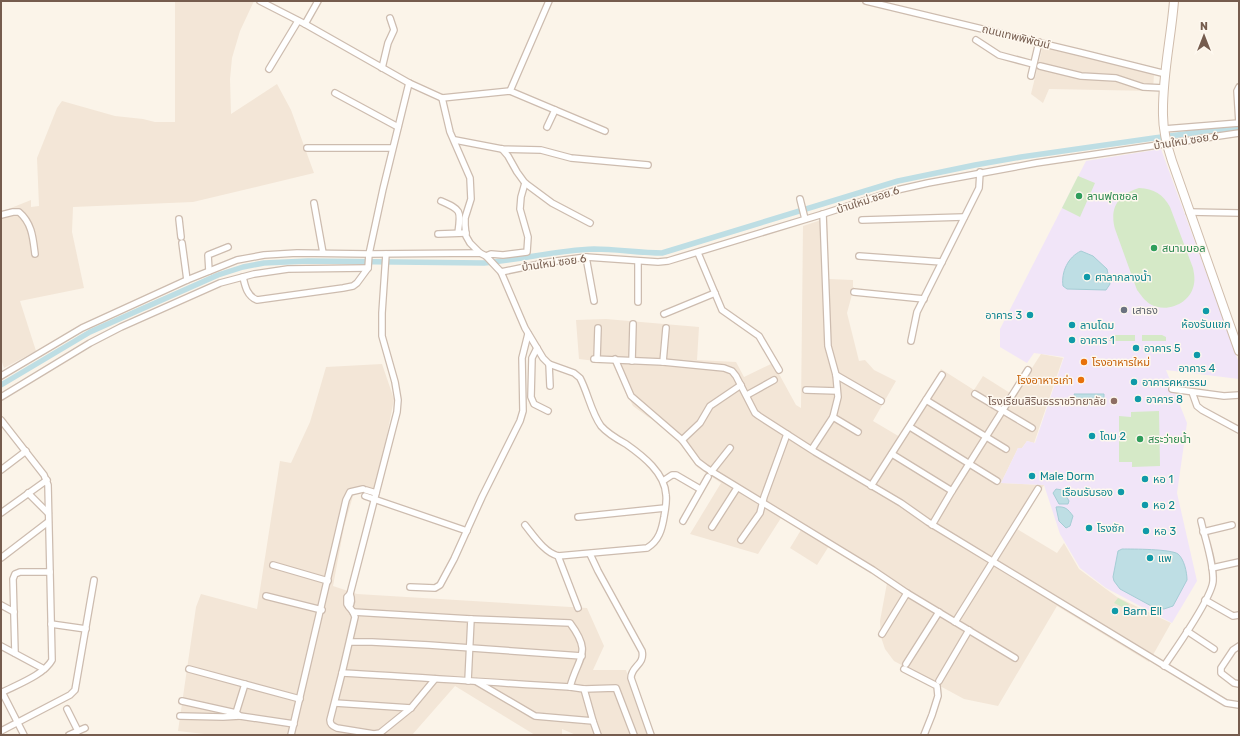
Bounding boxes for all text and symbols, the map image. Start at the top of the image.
north arrow [1184,16,1224,56]
text: N [1200,20,1208,33]
street label: ถนนเทพพิพัฒน์ [981,22,1051,52]
street label: บ้านใหม่ ซอย 6 [1153,129,1220,153]
street label: บ้านใหม่ ซอย 6 [835,184,901,216]
place label: ลานฟุตซอล [1087,190,1138,203]
marker: ลานฟุตซอล [1074,191,1084,201]
place label: สนามบอล [1162,242,1206,255]
marker: สนามบอล [1149,243,1159,253]
street label: บ้านใหม่ ซอย 6 [521,252,588,274]
place label: ศาลากลางน้ำ [1095,269,1152,284]
marker: ศาลากลางน้ำ [1082,272,1092,282]
place label: เสาธง [1132,304,1158,317]
marker: เสาธง [1119,305,1129,315]
marker: ห้องรับแขก [1201,306,1211,316]
place label: อาคาร 3 [985,309,1022,322]
marker: อาคาร 3 [1025,310,1035,320]
place label: ห้องรับแขก [1181,318,1231,331]
place label: ลานโดม [1080,319,1114,332]
marker: ลานโดม [1067,320,1077,330]
place label: อาคาร 1 [1080,334,1115,347]
marker: อาคาร 1 [1067,335,1077,345]
place label: อาคาร 5 [1144,342,1181,355]
marker: อาคาร 5 [1131,343,1141,353]
marker: อาคาร 4 [1192,350,1202,360]
place label: โรงอาหารใหม่ [1092,356,1150,369]
marker: โรงอาหารใหม่ [1079,357,1089,367]
place label: อาคาร 4 [1179,362,1216,375]
place label: โรงอาหารเก่า [1017,374,1073,387]
marker: โรงอาหารเก่า [1076,375,1086,385]
place label: อาคารคหกรรม [1142,376,1207,389]
marker: อาคารคหกรรม [1129,377,1139,387]
place label: อาคาร 8 [1146,393,1183,406]
marker: อาคาร 8 [1133,394,1143,404]
place label: โรงเรียนสิรินธรราชวิทยาลัย [988,395,1106,408]
marker: โรงเรียนสิรินธรราชวิทยาลัย [1109,396,1119,406]
place label: โดม 2 [1100,430,1126,443]
marker: โดม 2 [1087,431,1097,441]
place label: สระว่ายน้ำ [1148,431,1191,446]
marker: สระว่ายน้ำ [1135,434,1145,444]
place label: Male Dorm [1040,470,1094,483]
marker: Male Dorm [1027,471,1037,481]
place label: หอ 1 [1153,473,1173,486]
marker: หอ 1 [1140,474,1150,484]
place label: เรือนรับรอง [1062,486,1113,499]
marker: เรือนรับรอง [1116,487,1126,497]
place label: หอ 2 [1153,499,1175,512]
marker: หอ 2 [1140,500,1150,510]
place label: โรงซัก [1097,522,1124,535]
marker: โรงซัก [1084,523,1094,533]
place label: หอ 3 [1154,525,1176,538]
marker: หอ 3 [1141,526,1151,536]
place label: แพ [1158,552,1172,565]
marker: แพ [1145,553,1155,563]
place label: Barn Ell [1123,605,1162,618]
marker: Barn Ell [1110,606,1120,616]

